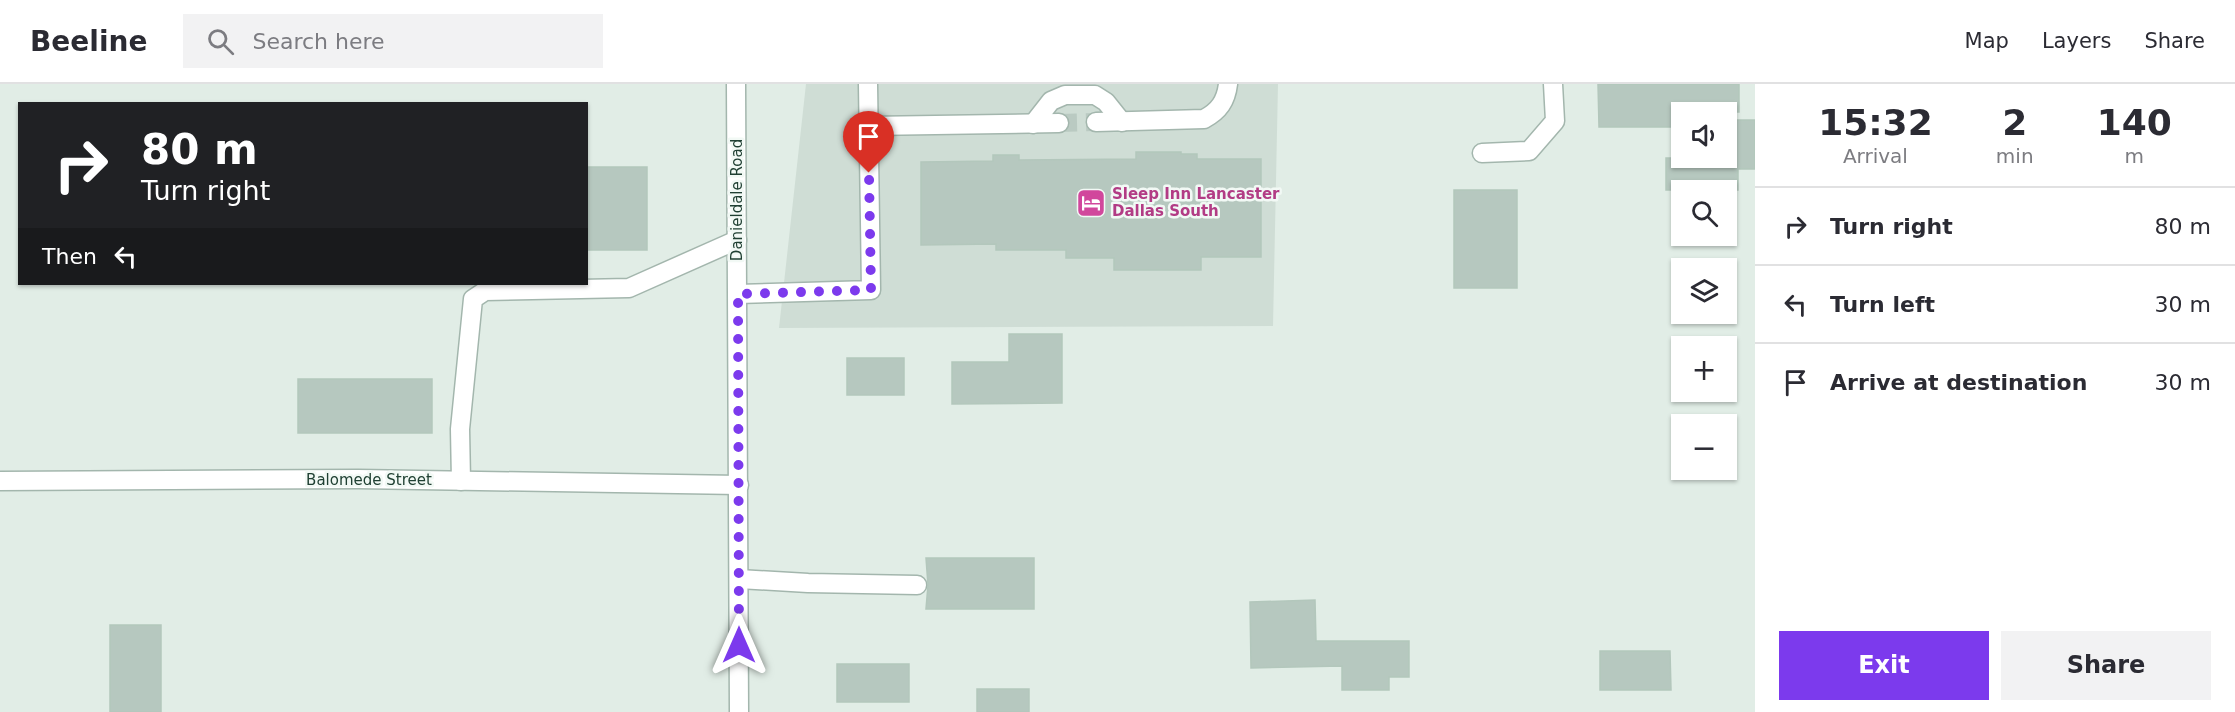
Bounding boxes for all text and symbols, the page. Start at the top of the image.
search box [183,14,603,68]
text: Beeline [30,25,147,58]
icon: search [204,25,237,58]
text: Search here [252,29,385,54]
text: Map [1965,29,2009,53]
text: Layers [2042,29,2111,53]
text: Share [2144,29,2205,53]
map controls [1671,102,1737,480]
button: sound [1671,102,1737,168]
text: 15:32 [1818,102,1933,143]
text: 2 [2002,102,2027,143]
text: 140 [2097,102,2172,143]
pin [843,111,894,173]
icon: arrive [852,120,885,153]
text: 80 m [141,125,258,174]
icon: right [42,126,120,204]
street label: Danieldale Road [728,139,746,261]
text: Arrival [1843,144,1908,168]
text: min [1996,144,2034,168]
text: m [2125,144,2144,168]
text: Turn right [141,175,270,206]
button: search [1671,180,1737,246]
place label: Sleep Inn Lancaster Dallas South [1112,185,1280,220]
hotel icon: Sleep Inn Lancaster Dallas South [1075,187,1107,219]
icon: right [1779,210,1812,243]
text: Turn right [1830,214,1953,239]
text: 80 m [2155,214,2211,239]
icon: left [109,240,142,273]
text: Then [42,244,97,269]
button: layers [1671,258,1737,324]
icon: left [1779,288,1812,321]
text: Turn left [1830,292,1935,317]
text: 30 m [2155,292,2211,317]
button: + [1671,336,1737,402]
icon: arrive [1779,366,1812,399]
text: Arrive at destination [1830,370,2087,395]
text: 30 m [2155,370,2211,395]
button: − [1671,414,1737,480]
street label: Balomede Street [306,471,432,489]
position arrow [707,613,771,677]
button: Exit [1779,631,1989,700]
button: Share [2001,631,2211,700]

